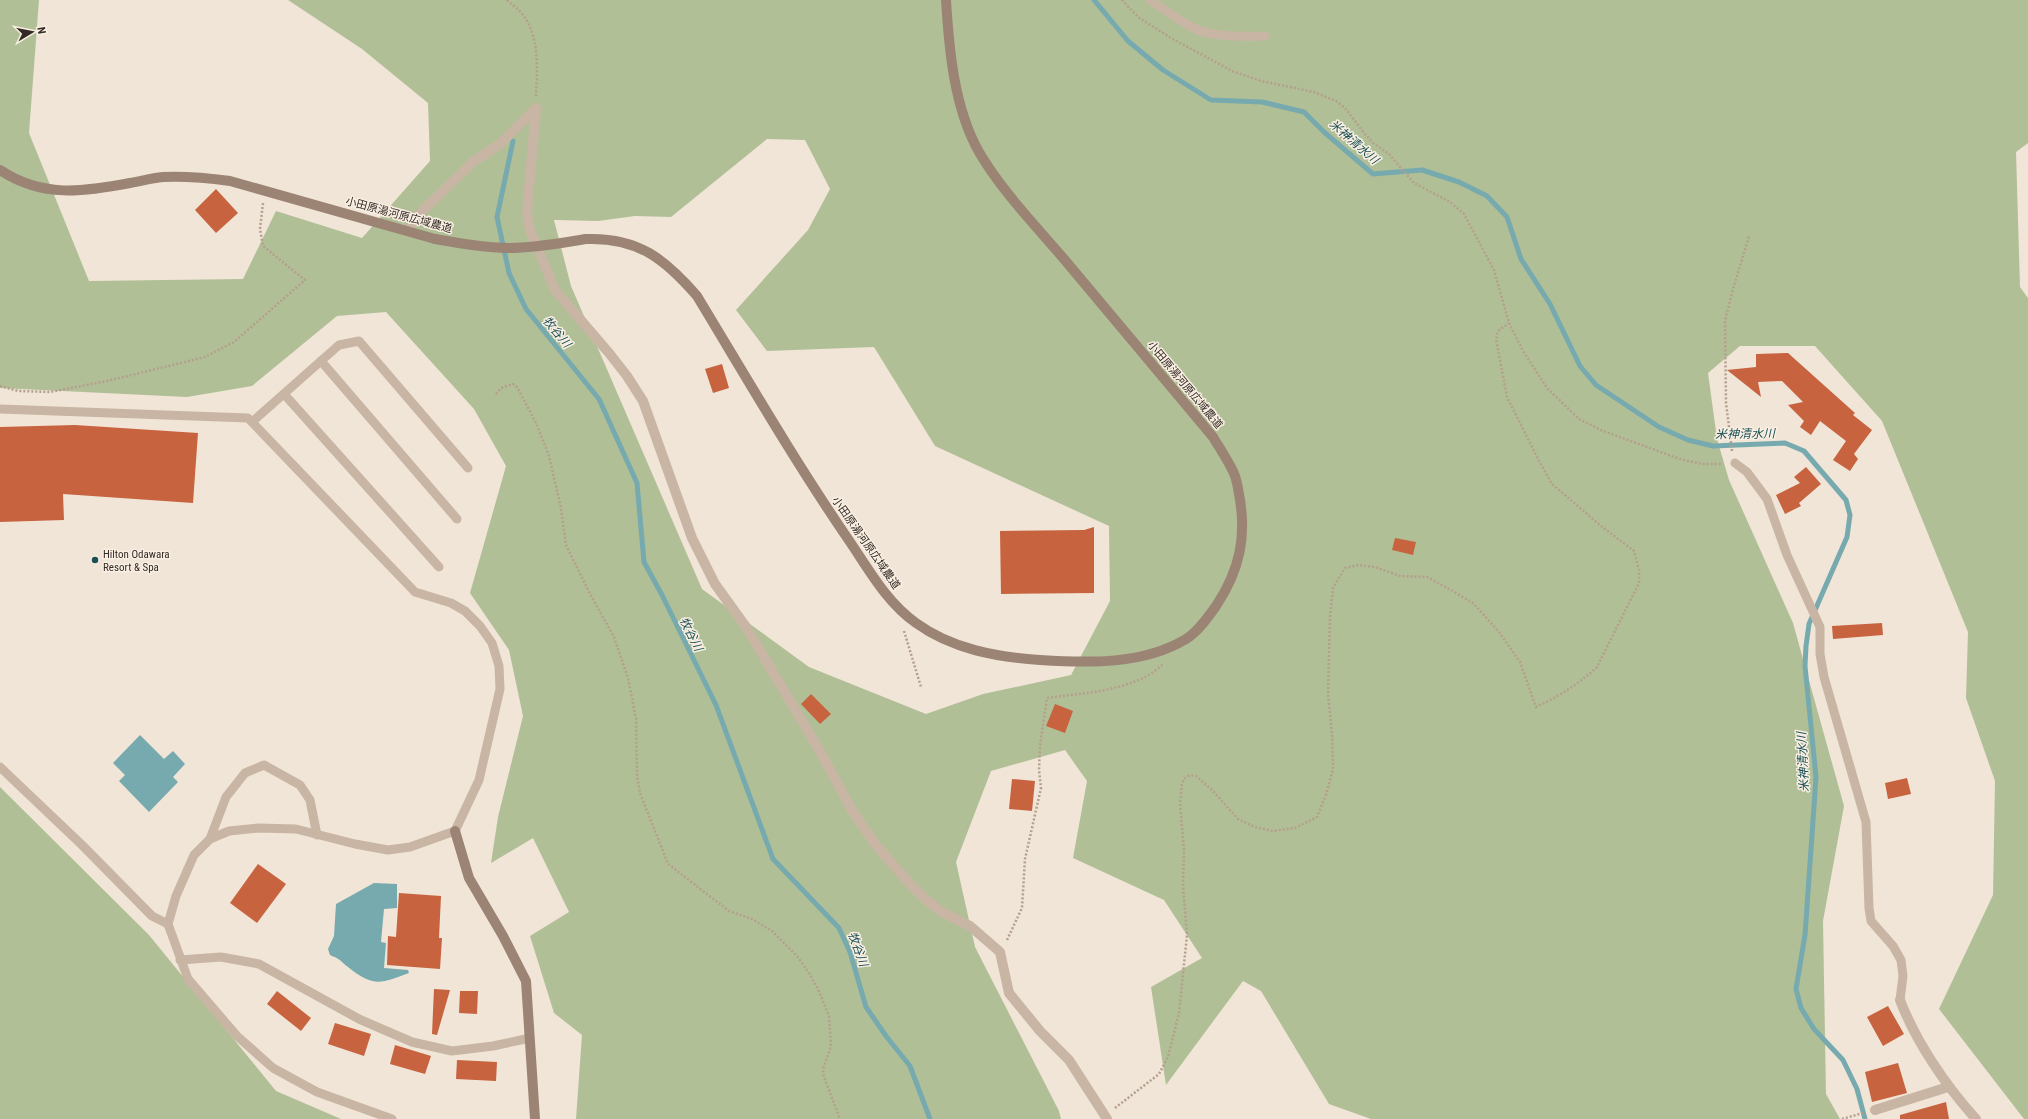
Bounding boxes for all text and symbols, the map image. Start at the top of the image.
north arrow [12,12,52,52]
text: N [34,26,48,35]
water label: 米神清水川 [1327,117,1383,168]
street label: 小田原湯河原広域農道 [344,194,454,236]
water label: 牧谷川 [540,314,575,352]
street label: 小田原湯河原広域農道 [1145,339,1225,431]
water label: 米神清水川 [1715,426,1777,442]
street label: 小田原湯河原広域農道 [829,494,903,592]
place label: Hilton Odawara Resort & Spa [103,548,170,574]
marker: Hilton Odawara Resort & Spa [90,555,100,565]
water label: 牧谷川 [677,615,706,655]
water label: 米神清水川 [1794,730,1812,792]
water label: 牧谷川 [845,930,871,970]

